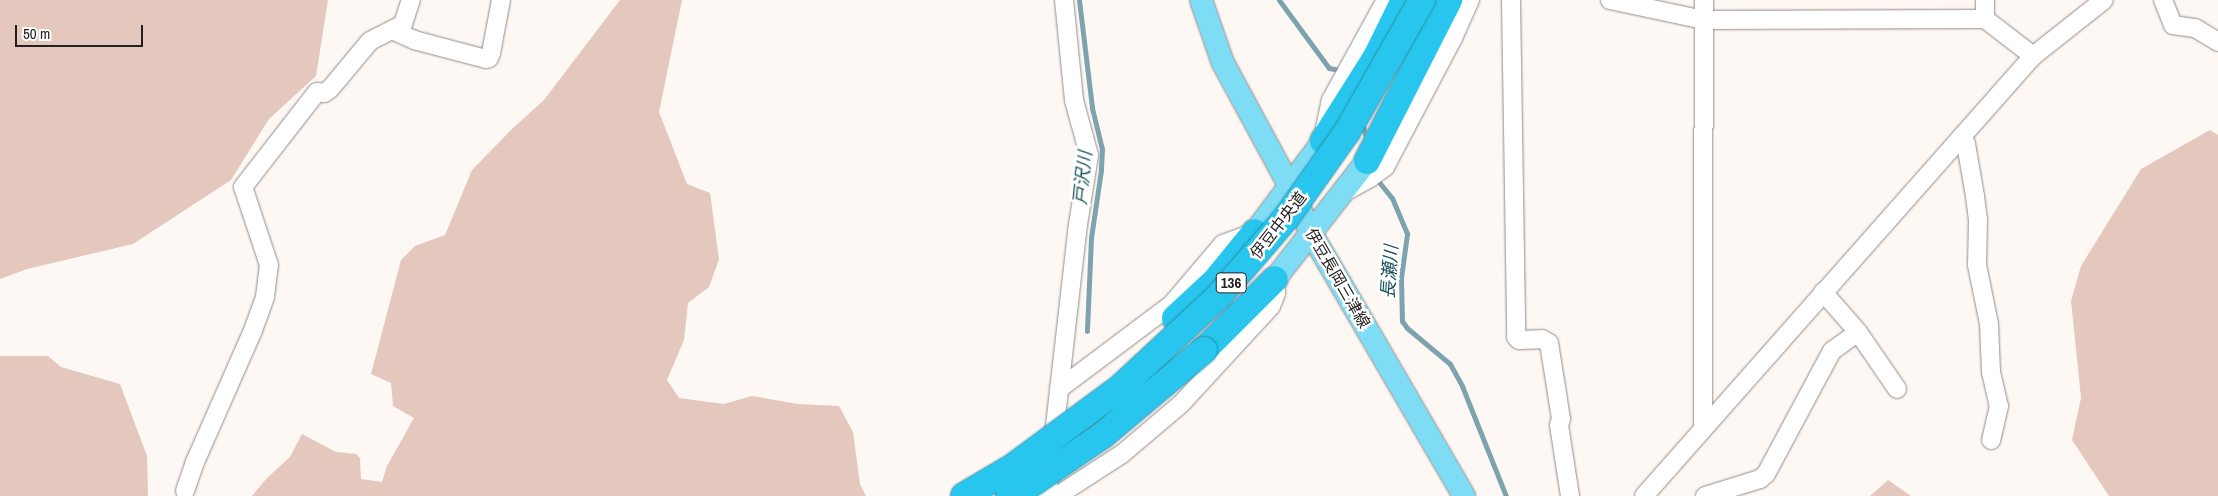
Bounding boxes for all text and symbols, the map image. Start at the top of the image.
scale bar [18,15,145,47]
text: 50 m [23,23,50,44]
water label: 戸沢川 [1069,150,1097,206]
street label: 伊豆中央道 [1246,188,1310,262]
street label: 伊豆長岡三津線 [1302,225,1374,331]
water label: 長瀬川 [1377,244,1403,300]
road number: 136 [1215,270,1247,296]

